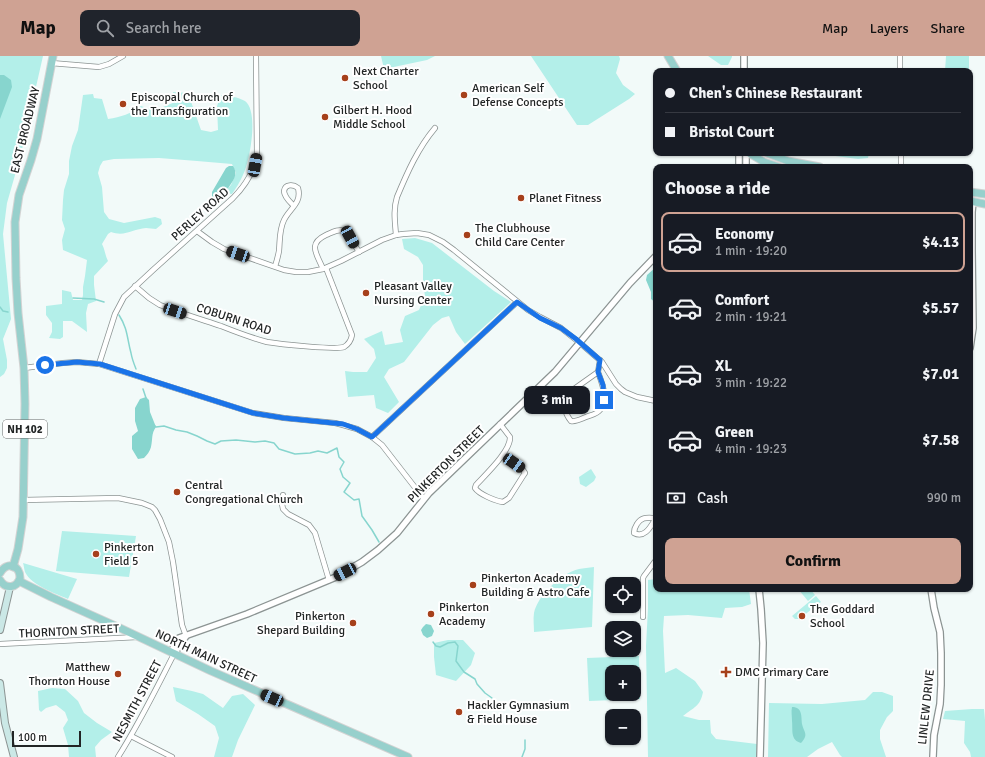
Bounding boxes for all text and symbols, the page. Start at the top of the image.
search box [80,10,360,46]
text: Map [20,16,56,40]
icon: search [94,17,116,39]
text: Search here [126,19,201,37]
text: Map [822,20,848,37]
text: Layers [870,20,909,37]
text: Share [931,20,965,37]
place label: Next Charter School [353,64,419,93]
marker: Next Charter School [340,73,350,83]
place label: American Self Defense Concepts [472,81,563,110]
text: Chen's Chinese Restaurant [689,84,862,102]
street label: EAST BROADWAY [7,85,44,175]
place label: Episcopal Church of the Transfiguration [131,90,234,119]
marker: American Self Defense Concepts [459,90,469,100]
marker: Episcopal Church of the Transfiguration [118,99,128,109]
place label: Gilbert H. Hood Middle School [333,103,412,132]
marker: Gilbert H. Hood Middle School [320,112,330,122]
text: Bristol Court [689,123,774,141]
car [247,152,263,178]
text: Choose a ride [665,177,770,199]
street label: PERLEY ROAD [168,184,232,244]
place label: Planet Fitness [529,191,602,206]
marker: Planet Fitness [516,193,526,203]
place label: The Clubhouse Child Care Center [475,221,565,250]
car [339,224,361,250]
icon: car [667,224,703,260]
text: Economy [715,225,774,243]
marker: The Clubhouse Child Care Center [462,230,472,240]
text: $4.13 [922,233,959,251]
text: 1 min · 19:20 [715,243,787,259]
car [225,244,251,264]
place label: Pleasant Valley Nursing Center [374,279,452,308]
marker: Pleasant Valley Nursing Center [361,288,371,298]
icon: car [667,290,703,326]
text: Comfort [715,291,769,309]
text: $5.57 [922,299,959,317]
street label: COBURN ROAD [194,300,274,339]
car [162,302,188,320]
text: 2 min · 19:21 [715,309,787,325]
route start [36,356,54,374]
icon: car [667,356,703,392]
text: XL [715,357,732,375]
text: $7.01 [922,365,959,383]
text: 3 min · 19:22 [715,375,787,391]
callout: 3 min [524,386,590,414]
route end [595,391,613,409]
text: 3 min [541,392,573,408]
road number: NH 102 [3,420,47,438]
icon: car [667,422,703,458]
street label: PINKERTON STREET [405,423,488,506]
text: Green [715,423,754,441]
text: $7.58 [922,431,959,449]
text: 4 min · 19:23 [715,441,787,457]
car [501,451,527,475]
place label: Central Congregational Church [185,478,303,507]
marker: Central Congregational Church [172,487,182,497]
icon: cash [665,487,687,509]
text: Cash [697,489,728,507]
text: 990 m [927,490,961,506]
button: Confirm [665,538,961,584]
place label: Pinkerton Field 5 [104,540,154,569]
marker: Pinkerton Field 5 [91,549,101,559]
car [332,561,358,583]
place label: Pinkerton Academy Building & Astro Cafe [481,571,590,600]
map controls [605,577,641,745]
button: locate [605,577,641,613]
marker: Pinkerton Academy Building & Astro Cafe [468,580,478,590]
place label: Pinkerton Academy [439,600,489,629]
place label: The Goddard School [810,602,875,631]
place label: Pinkerton Shepard Building [257,609,345,638]
marker: Pinkerton Academy [426,609,436,619]
marker: The Goddard School [797,611,807,621]
marker: Pinkerton Shepard Building [348,618,358,628]
street label: THORNTON STREET [18,621,120,642]
button: layers [605,621,641,657]
street label: NORTH MAIN STREET [153,626,259,687]
street label: NESMITH STREET [110,658,165,745]
place label: Matthew Thornton House [29,660,110,689]
button: + [605,665,641,701]
place label: DMC Primary Care [735,665,829,680]
marker: DMC Primary Care [720,666,732,678]
street label: LINLEW DRIVE [915,668,938,746]
marker: Matthew Thornton House [113,669,123,679]
car [259,688,285,708]
place label: Hackler Gymnasium & Field House [467,698,569,727]
marker: Hackler Gymnasium & Field House [454,707,464,717]
button: − [605,709,641,745]
scale bar [12,729,81,748]
text: 100 m [18,731,47,744]

